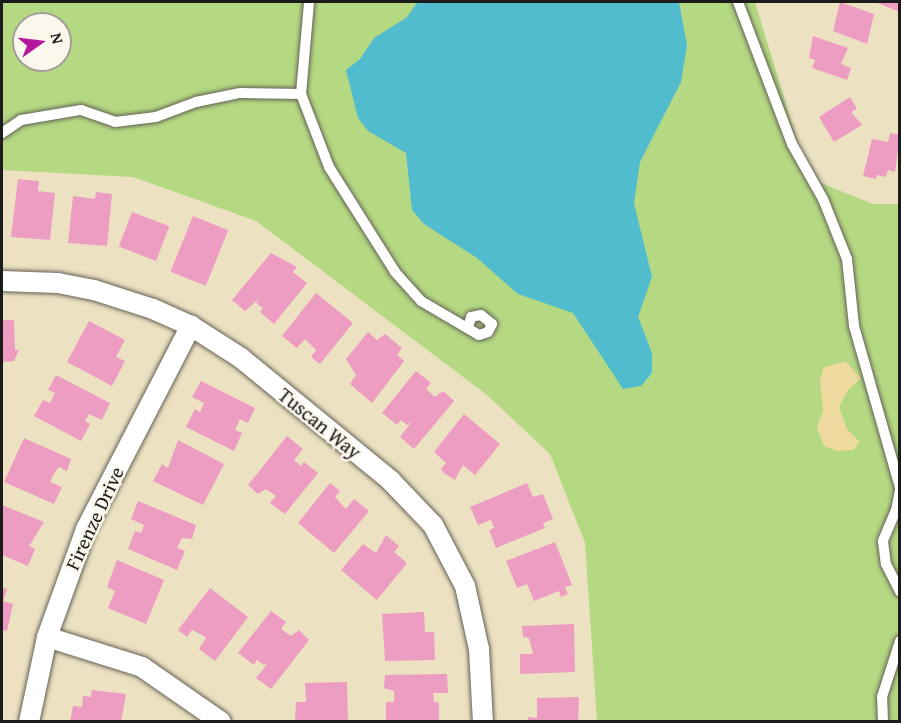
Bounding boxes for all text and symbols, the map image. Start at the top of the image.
north arrow [12,12,72,72]
text: N [45,30,70,46]
street label: Tuscan Way [274,382,366,464]
street label: Firenze Drive [60,462,128,574]

